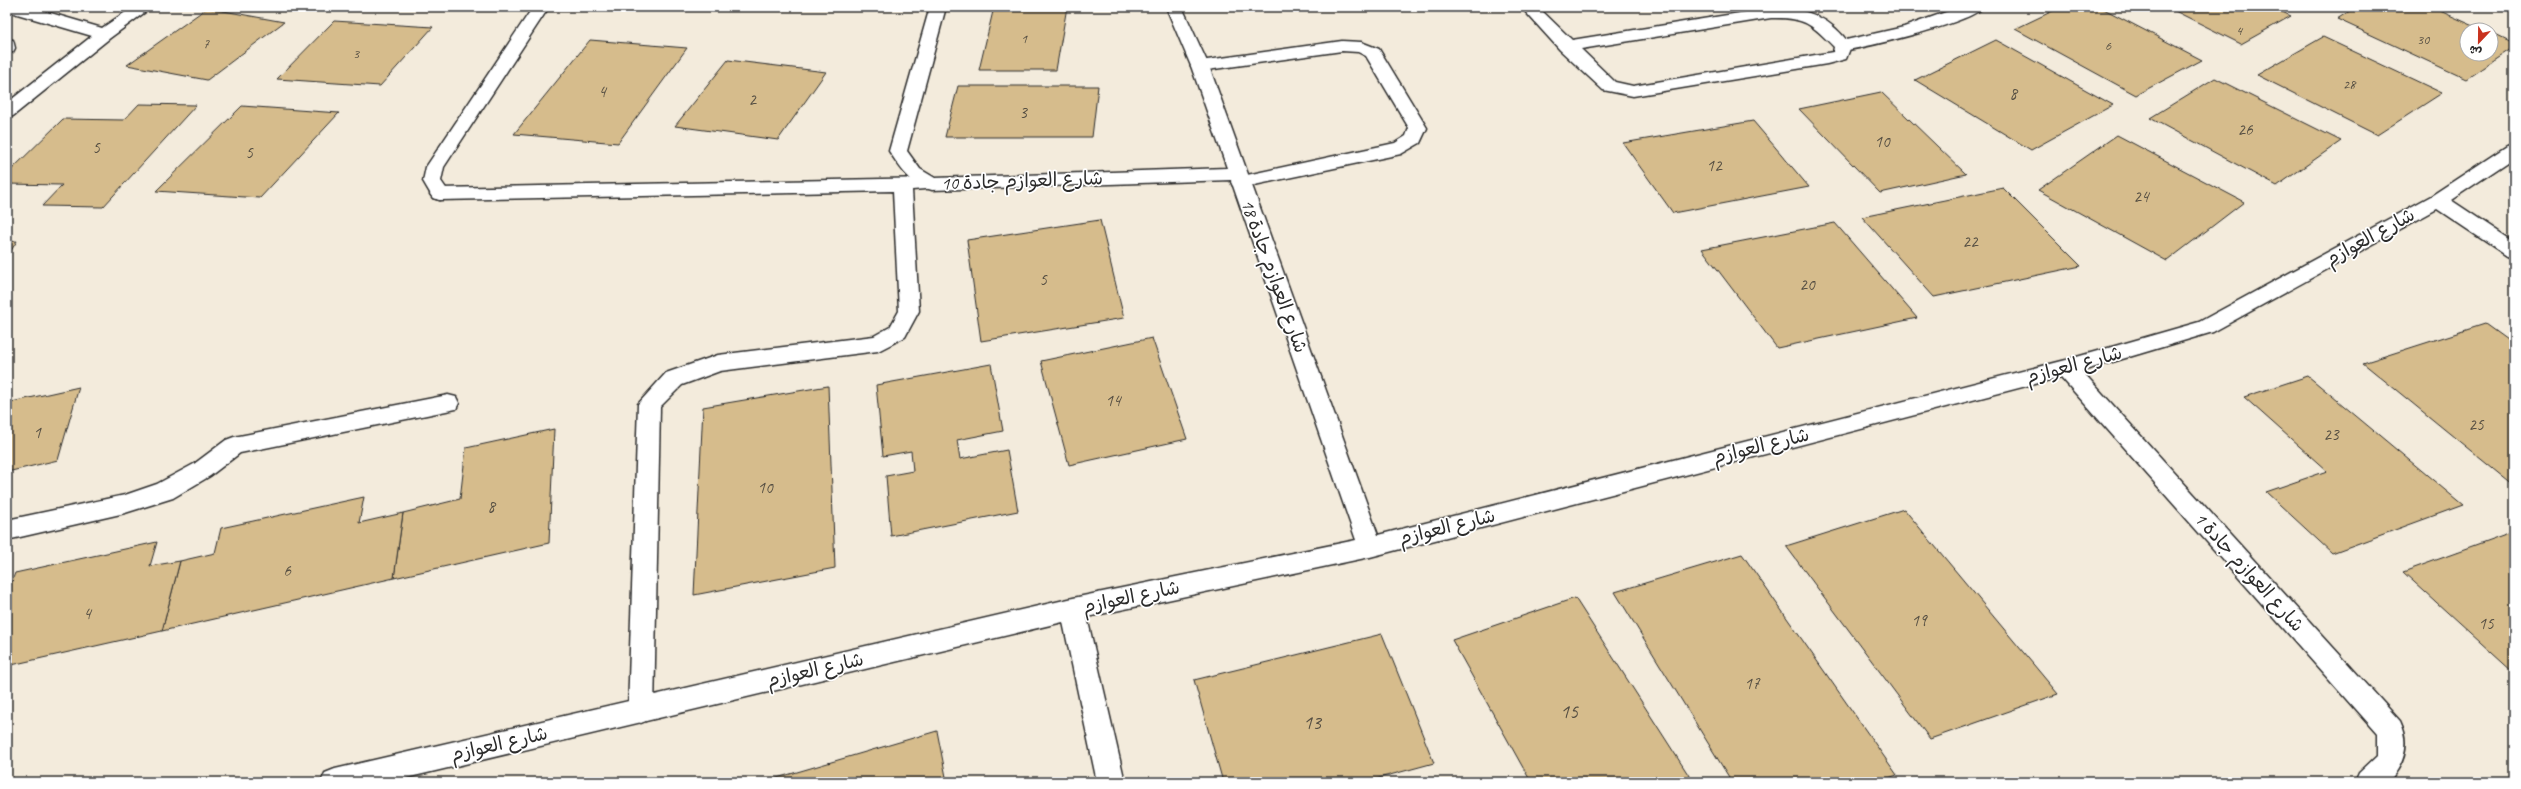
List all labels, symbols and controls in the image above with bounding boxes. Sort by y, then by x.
house number: 4 [2236,22,2244,39]
north arrow [2459,22,2499,62]
house number: 1 [1021,30,1028,47]
house number: 30 [2417,31,2431,48]
house number: 7 [203,35,210,52]
house number: 6 [2105,37,2112,54]
text: ش [2467,43,2483,60]
house number: 3 [353,45,361,62]
house number: 28 [2343,76,2357,93]
house number: 4 [598,81,608,102]
house number: 8 [2009,83,2019,104]
house number: 2 [748,89,757,110]
house number: 3 [1019,102,1028,123]
house number: 26 [2237,119,2254,140]
house number: 10 [1874,131,1891,152]
house number: 5 [92,137,101,158]
house number: 5 [245,142,254,163]
house number: 12 [1706,155,1723,176]
street label: شارع العوازم جادة 10 [941,166,1103,198]
house number: 24 [2133,186,2151,207]
street label: شارع العوازم جادة 18 [1233,196,1313,357]
street label: شارع العوازم [2321,203,2420,273]
house number: 22 [1962,231,1979,252]
house number: 5 [1039,269,1048,290]
house number: 20 [1799,274,1816,295]
street label: شارع العوازم [2023,341,2125,391]
house number: 14 [1105,390,1123,411]
house number: 25 [2468,414,2485,435]
house number: 1 [33,422,42,443]
street label: شارع العوازم [1710,422,1812,472]
house number: 23 [2323,424,2340,445]
house number: 10 [757,477,774,498]
house number: 8 [487,496,497,517]
street label: شارع العوازم [1396,503,1498,553]
street label: شارع العوازم جادة 1 [2187,507,2309,638]
house number: 6 [283,560,292,581]
street label: شارع العوازم [1080,575,1182,621]
house number: 4 [83,603,93,624]
house number: 19 [1911,610,1928,631]
house number: 15 [2478,613,2495,634]
street label: شارع العوازم [764,647,866,695]
house number: 17 [1744,673,1761,694]
house number: 15 [1560,699,1579,724]
house number: 13 [1303,710,1323,735]
street label: شارع العوازم [448,721,550,769]

